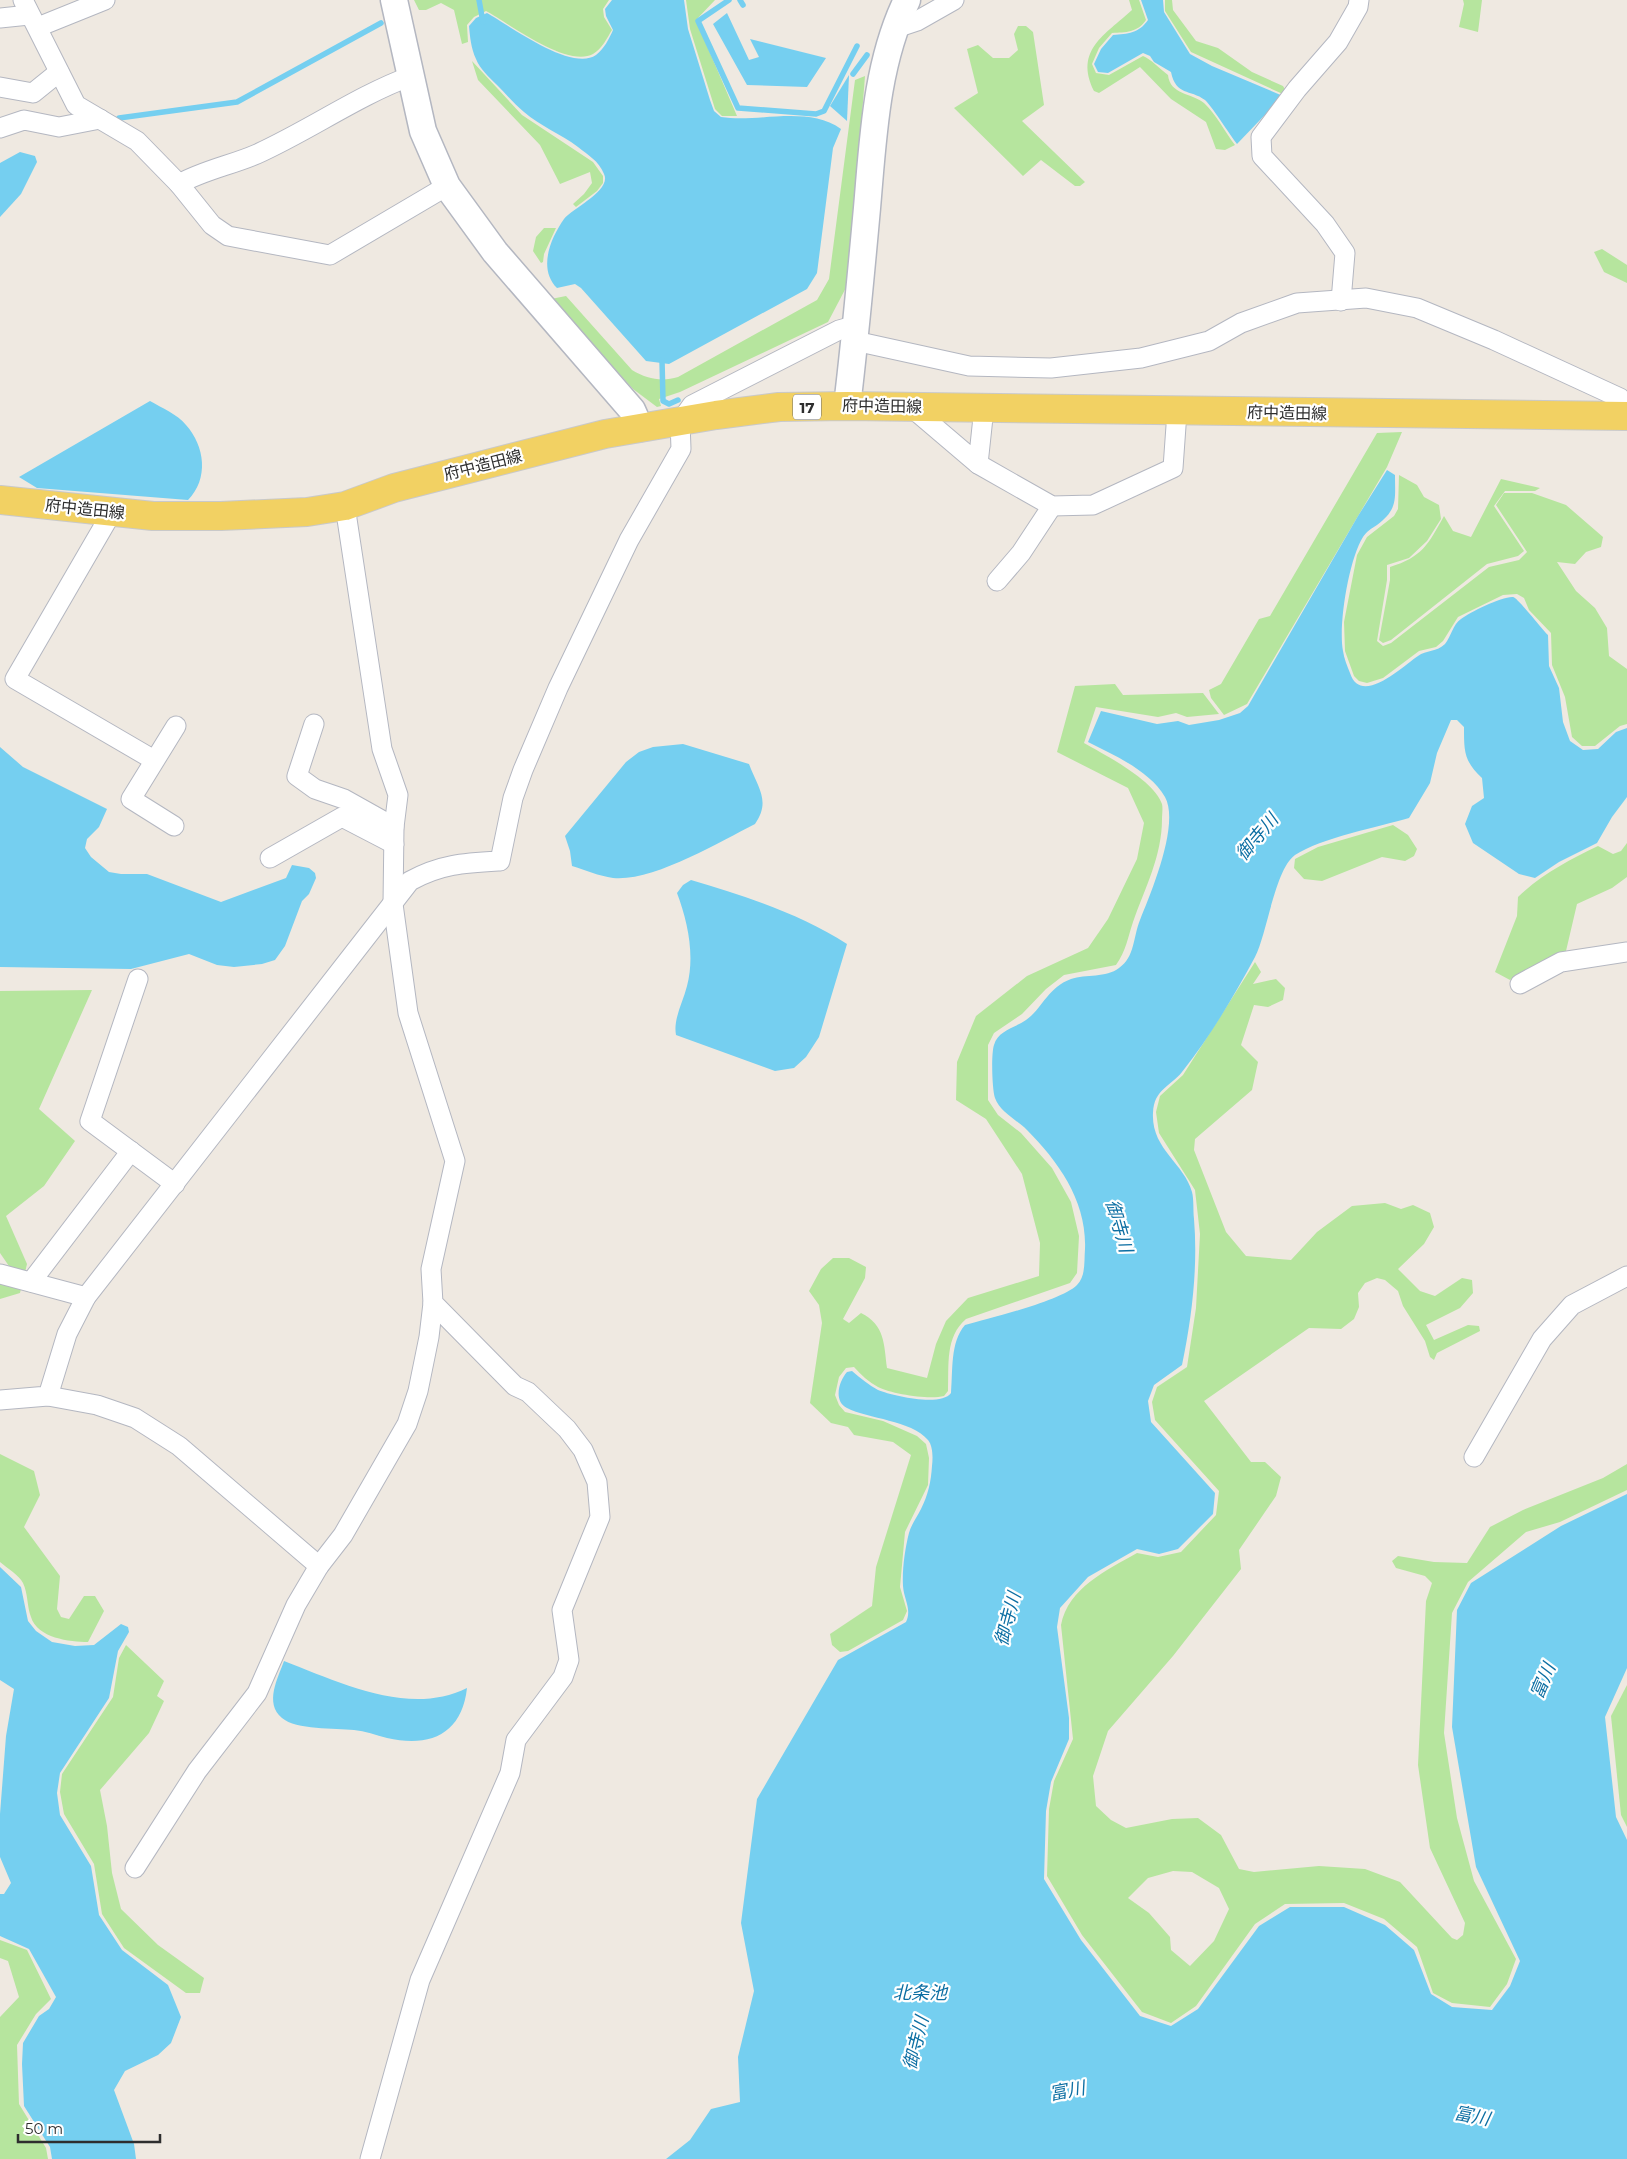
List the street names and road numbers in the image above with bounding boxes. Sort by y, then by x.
road number: 17 [793,394,821,420]
street label: 府中造田線 [842,396,922,416]
street label: 府中造田線 [1247,403,1327,423]
street label: 府中造田線 [442,446,524,484]
street label: 府中造田線 [44,495,126,523]

